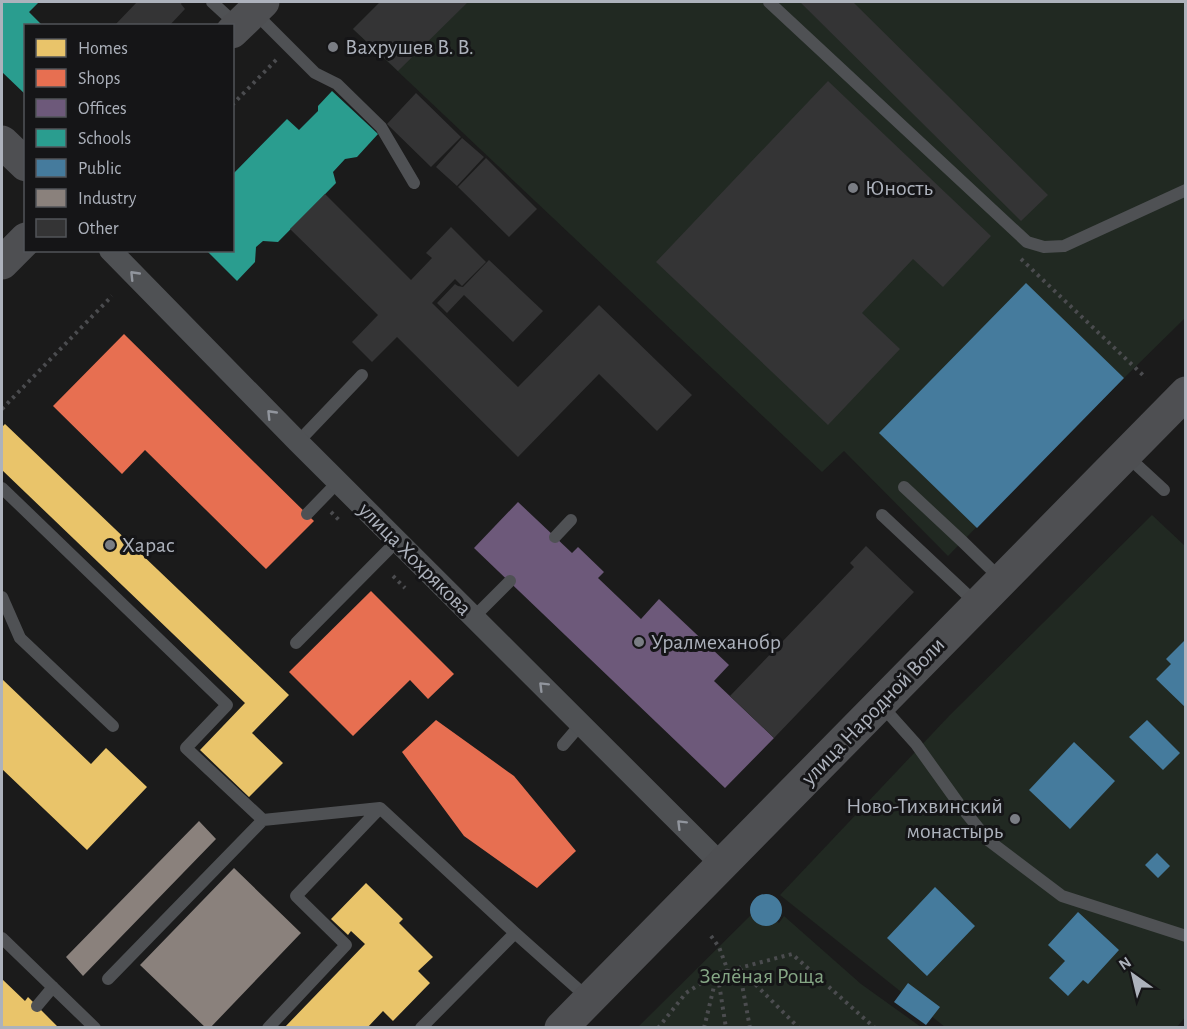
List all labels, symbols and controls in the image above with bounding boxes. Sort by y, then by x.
legend [24,24,234,252]
place label: Вахрушев В. В. [345,36,474,58]
text: Homes [78,40,128,58]
marker: Вахрушев В. В. [326,40,340,54]
text: Shops [78,70,120,88]
text: Offices [78,100,127,118]
text: Schools [78,130,131,148]
text: Public [78,160,121,178]
place label: Юность [865,177,934,199]
marker: Юность [846,181,860,195]
text: Industry [78,190,137,208]
text: Other [78,220,119,238]
one-way arrow [131,272,142,283]
one-way arrow [267,411,278,421]
street label: улица Хохрякова [354,498,476,620]
place label: Харас [122,534,175,556]
marker: Харас [103,538,117,552]
place label: Уралмеханобр [651,631,781,653]
street label: улица Народной Воли [796,633,949,790]
marker: Уралмеханобр [632,635,646,649]
one-way arrow [539,682,550,693]
place label: Ново-Тихвинский монастырь [846,795,1004,842]
marker: Ново-Тихвинский монастырь [1008,812,1022,826]
one-way arrow [677,820,688,831]
north arrow [1103,945,1163,1005]
text: N [1116,954,1134,973]
park label: Зелёная Роща [700,965,824,987]

